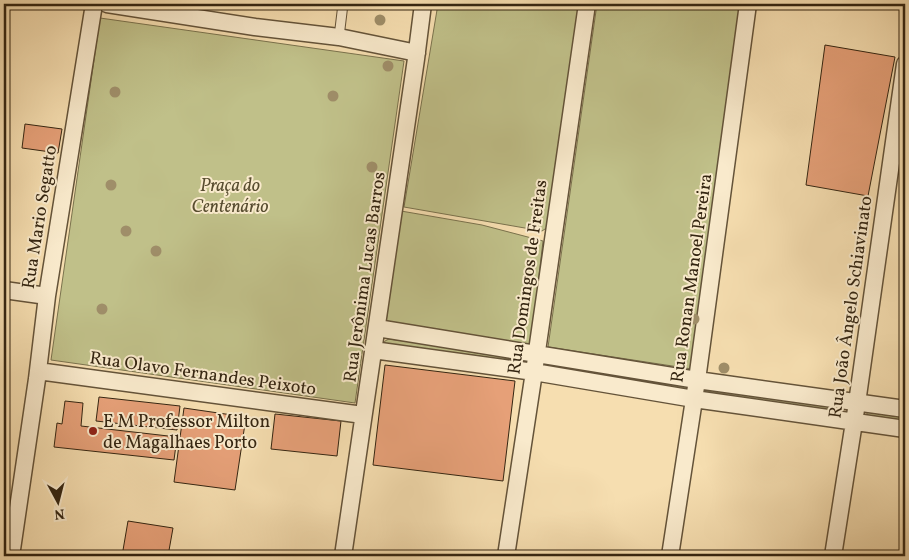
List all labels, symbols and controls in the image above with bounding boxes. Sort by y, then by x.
street label: Rua Mario Segatto [17,144,64,291]
street label: Rua Jerônima Lucas Barros [338,170,393,384]
street label: Rua Ronan Manoel Pereira [665,172,720,384]
park label: Praça do Centenário [192,174,268,220]
street label: Rua Domingos de Freitas [502,178,555,376]
street label: Rua João Ângelo Schiavinato [823,194,879,420]
street label: Rua Olavo Fernandes Peixoto [88,346,318,403]
place label: E M Professor Milton de Magalhaes Porto [103,410,270,456]
marker: E M Professor Milton de Magalhaes Porto [87,425,99,437]
north arrow [32,478,82,528]
text: N [53,503,66,523]

